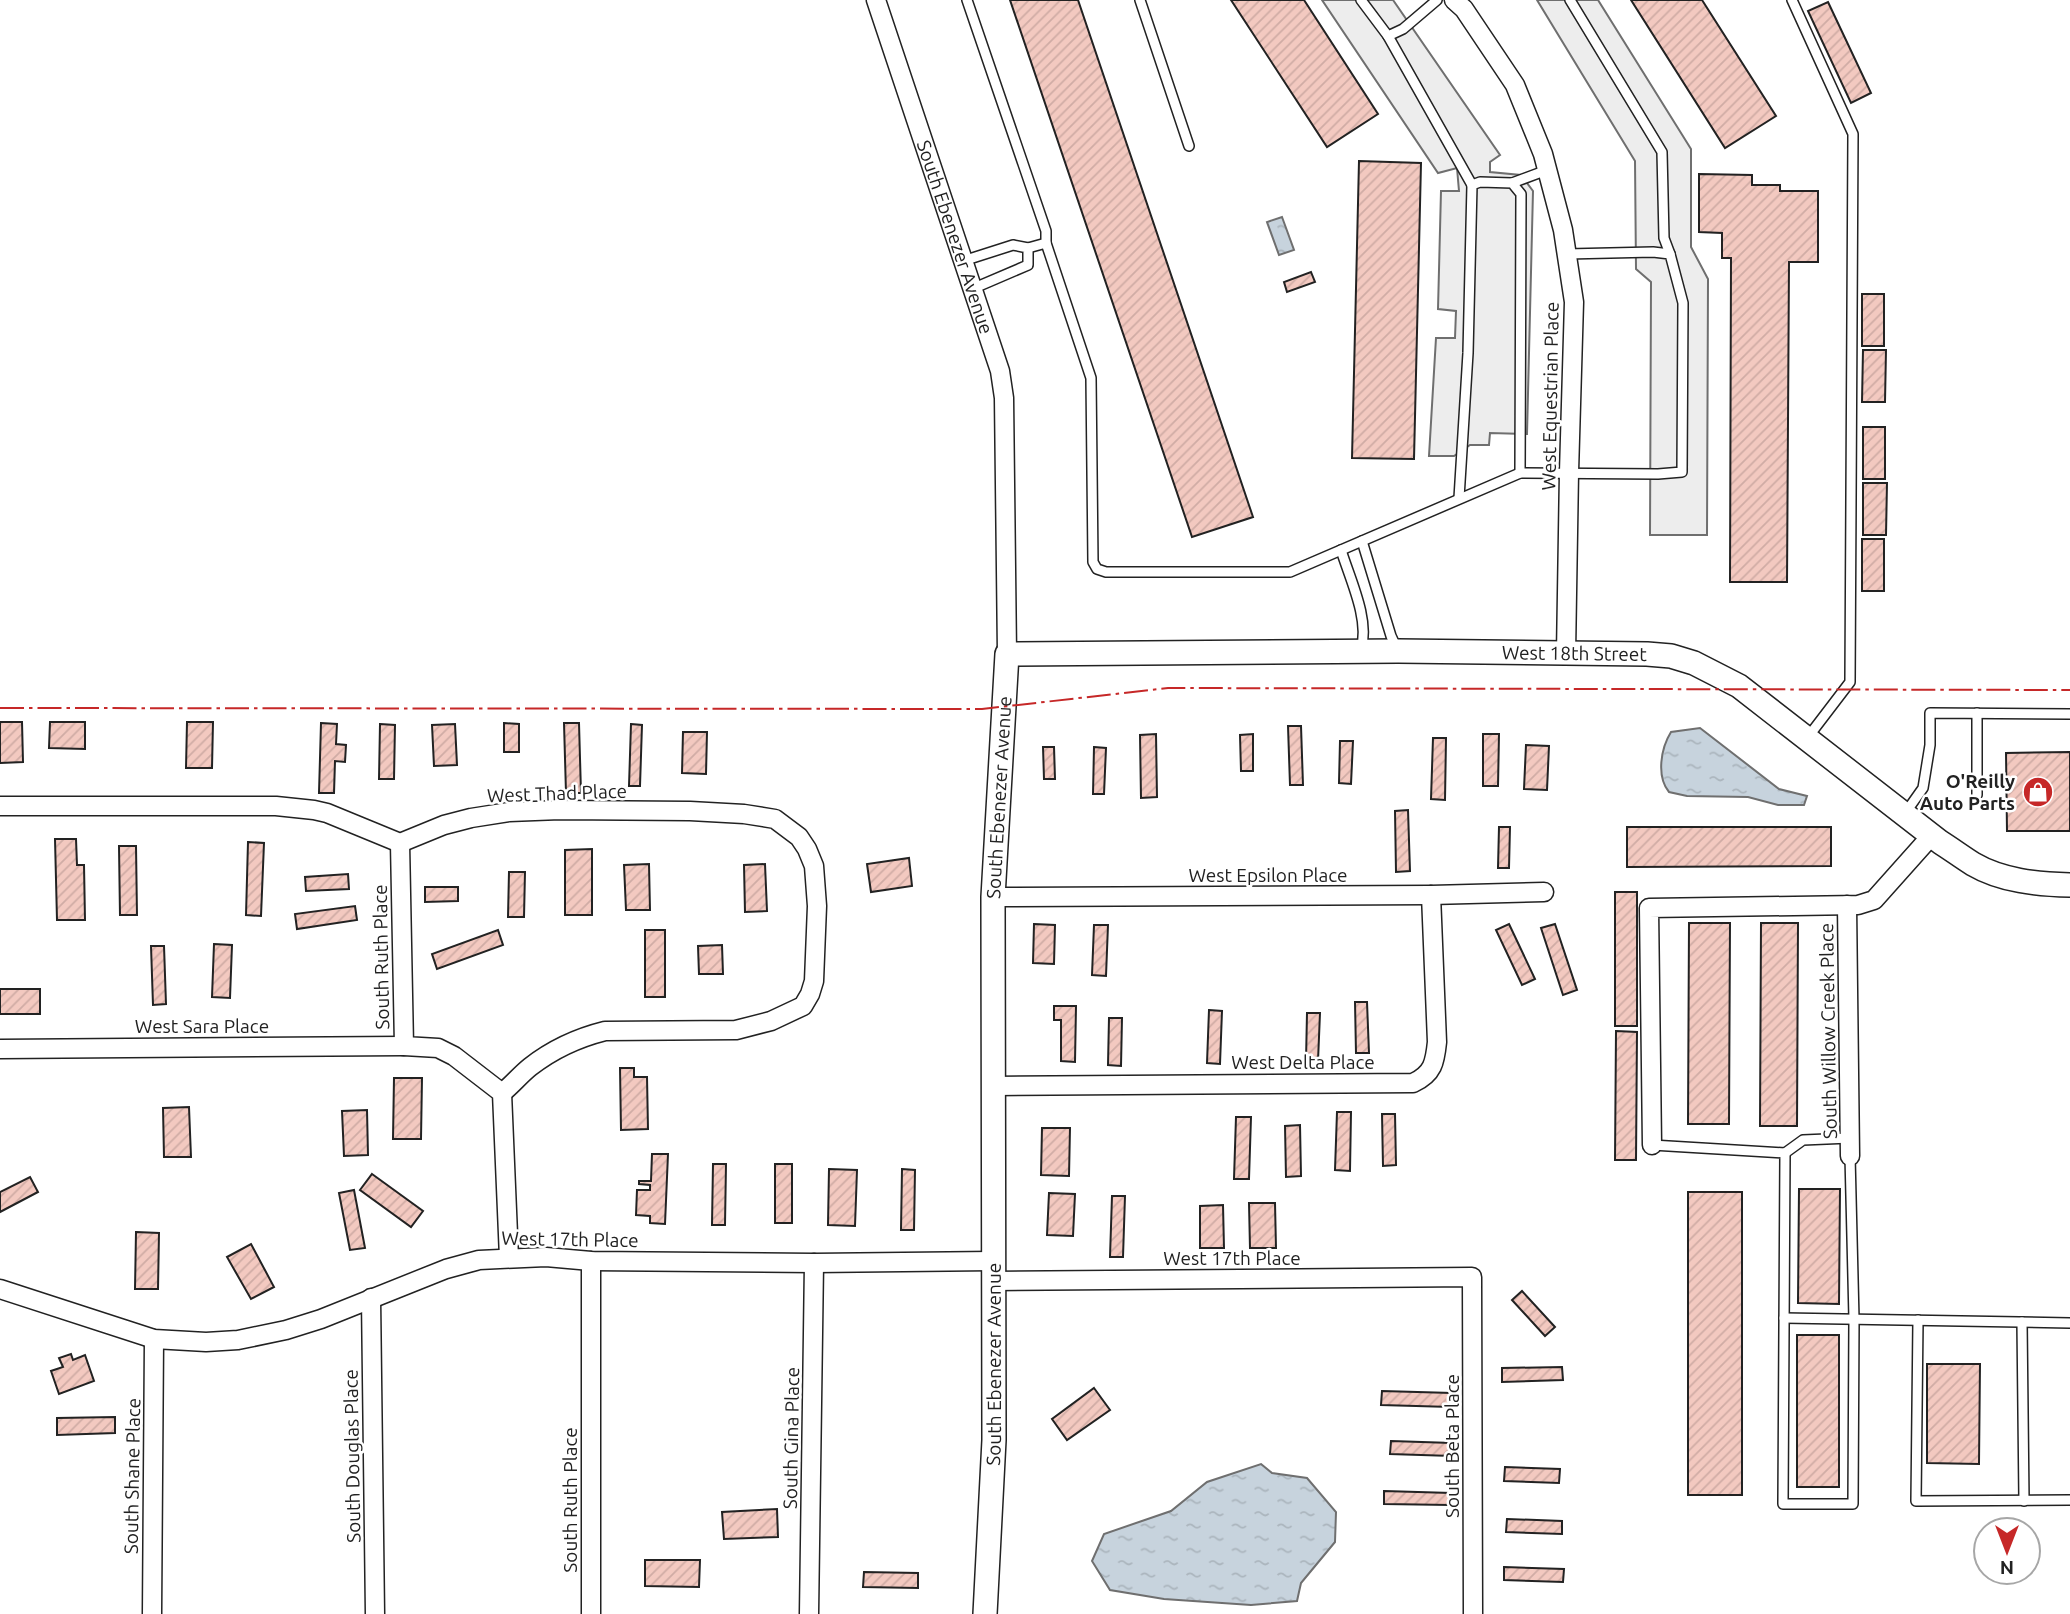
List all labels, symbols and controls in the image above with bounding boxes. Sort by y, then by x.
street label: South Ebenezer Avenue [913,137,998,337]
street label: West Equestrian Place [1537,301,1563,491]
street label: West 18th Street [1502,641,1648,665]
street label: South Ebenezer Avenue [982,695,1016,899]
place label: O'Reilly Auto Parts [1920,770,2015,814]
shop icon: O'Reilly Auto Parts [2021,775,2055,809]
street label: West Thad Place [487,780,627,806]
street label: West Epsilon Place [1188,864,1348,886]
street label: South Ruth Place [369,884,393,1030]
street label: South Willow Creek Place [1815,923,1841,1139]
street label: West Sara Place [135,1015,269,1037]
street label: West Delta Place [1231,1051,1375,1073]
street label: West 17th Place [501,1227,639,1251]
street label: West 17th Place [1163,1247,1301,1269]
street label: South Ebenezer Avenue [982,1263,1005,1466]
street label: South Gina Place [779,1367,803,1509]
street label: South Douglas Place [339,1369,365,1543]
street label: South Beta Place [1441,1374,1463,1518]
street label: South Shane Place [120,1398,144,1554]
street label: South Ruth Place [559,1427,581,1573]
north arrow [1972,1516,2042,1586]
text: N [2000,1557,2014,1579]

